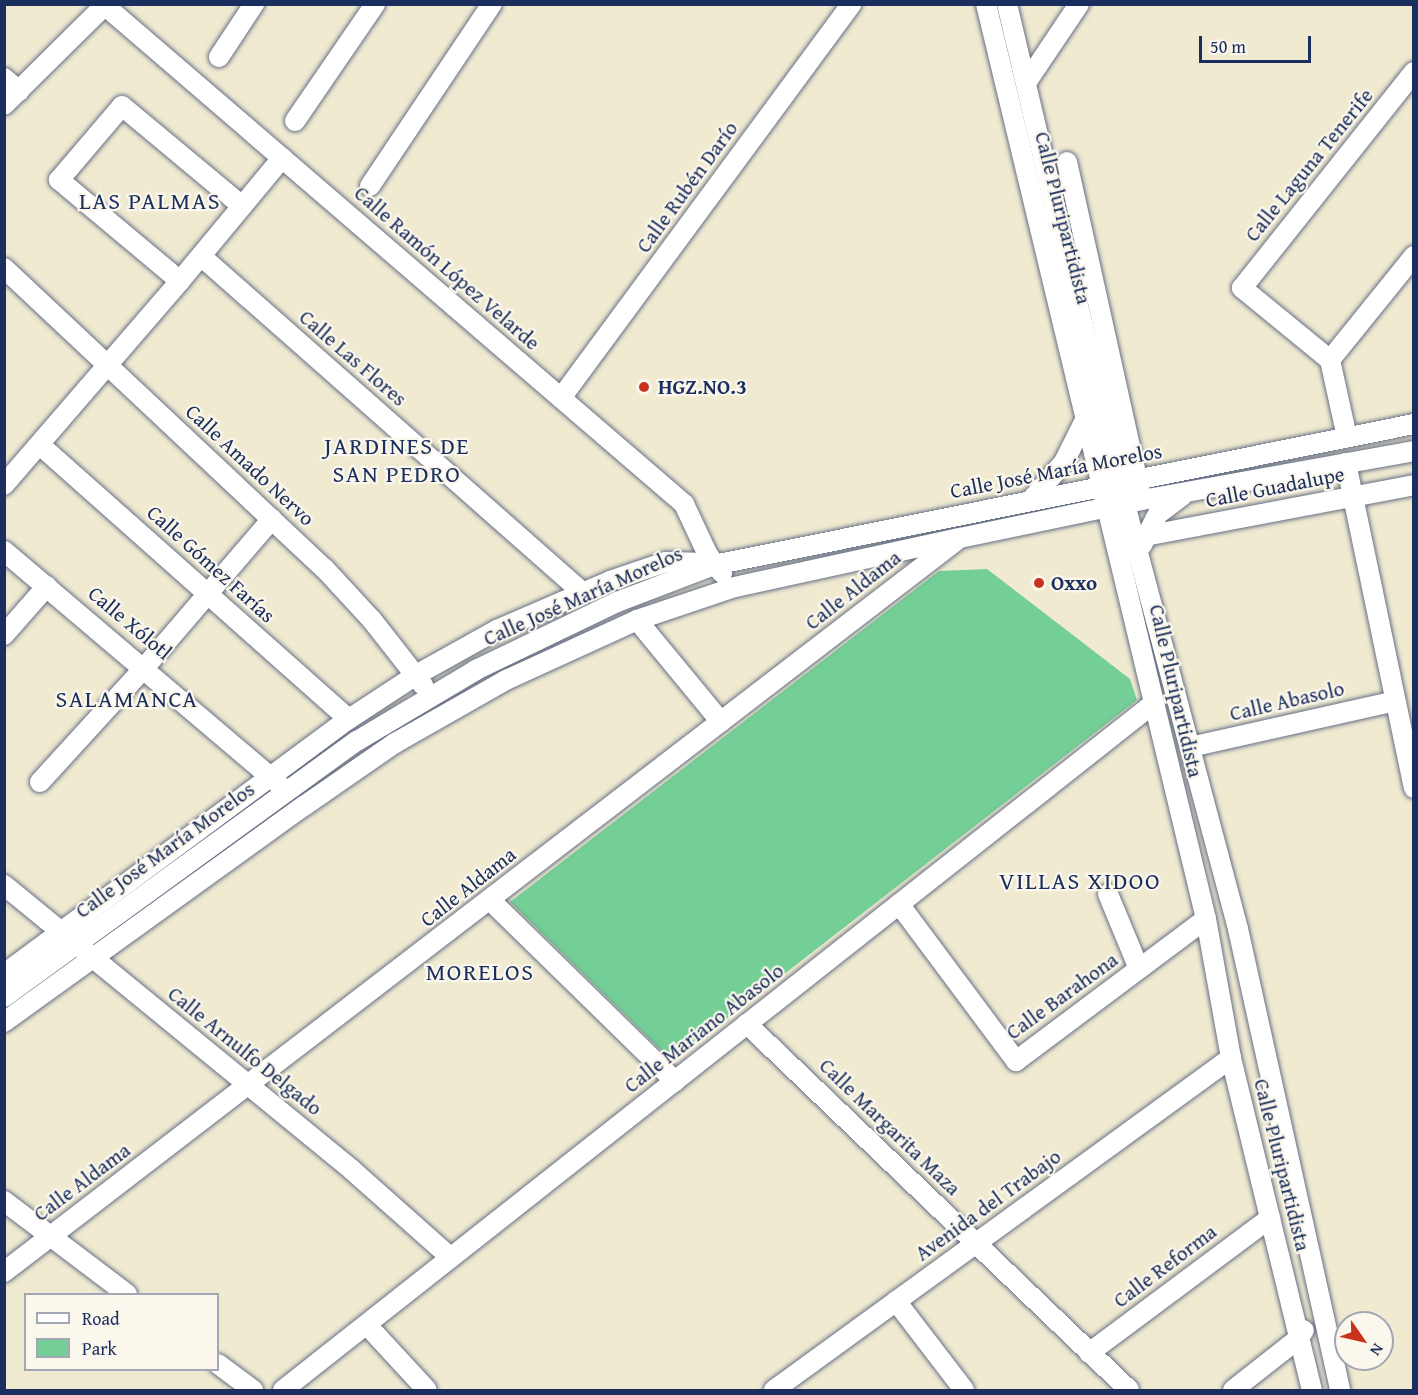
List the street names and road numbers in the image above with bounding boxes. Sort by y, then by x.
street label: Calle Laguna Tenerife [1240,83,1378,247]
street label: Calle Rubén Darío [631,116,743,258]
street label: Calle Pluripartidista [1029,129,1097,307]
street label: Calle Ramón López Velarde [349,181,545,355]
street label: Calle Las Flores [294,304,412,412]
street label: Calle Amado Nervo [180,399,320,531]
street label: Calle José María Morelos [948,438,1164,504]
street label: Calle Guadalupe [1203,461,1347,513]
street label: Calle Gómez Farías [142,500,280,628]
street label: Calle José María Morelos [480,541,686,651]
street label: Calle Aldama [800,545,906,635]
street label: Calle Xólotl [83,581,177,665]
street label: Calle Pluripartidista [1144,602,1208,780]
street label: Calle Abasolo [1227,676,1347,726]
street label: Calle José María Morelos [71,777,259,923]
street label: Calle Aldama [415,842,521,932]
street label: Calle Barahona [1001,947,1123,1045]
street label: Calle Mariano Abasolo [619,958,789,1098]
street label: Calle Arnulfo Delgado [163,981,327,1121]
street label: Calle Margarita Maza [814,1053,966,1201]
street label: Calle Pluripartidista [1248,1076,1316,1254]
street label: Calle Aldama [29,1137,135,1227]
street label: Avenida del Trabajo [910,1144,1066,1266]
street label: Calle Reforma [1108,1219,1222,1313]

